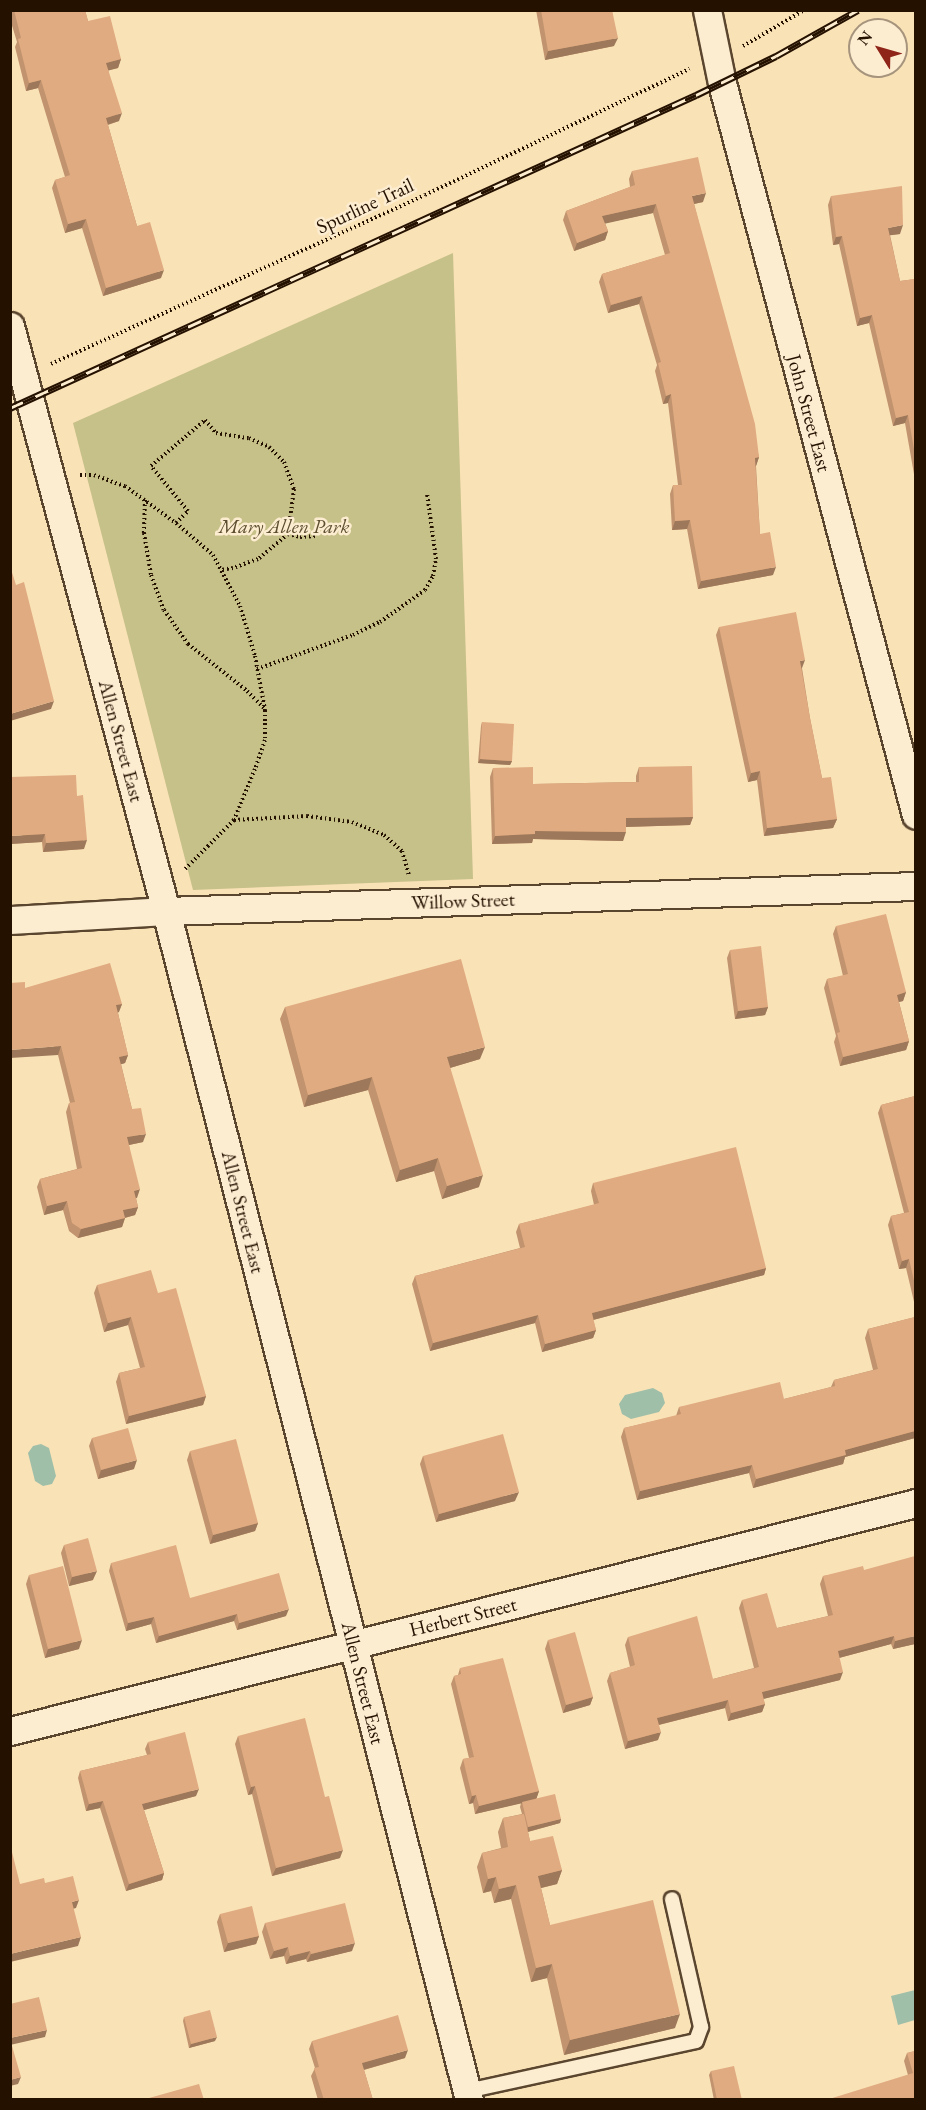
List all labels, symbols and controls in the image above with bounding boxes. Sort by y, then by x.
north arrow [848,18,908,78]
text: N [853,27,877,50]
street label: Spurline Trail [312,173,418,239]
street label: John Street East [782,352,836,474]
park label: Mary Allen Park [218,514,350,538]
street label: Allen Street East [93,677,149,805]
street label: Willow Street [411,887,515,915]
street label: Allen Street East [216,1148,270,1276]
street label: Herbert Street [407,1592,519,1642]
street label: Allen Street East [336,1619,390,1747]

